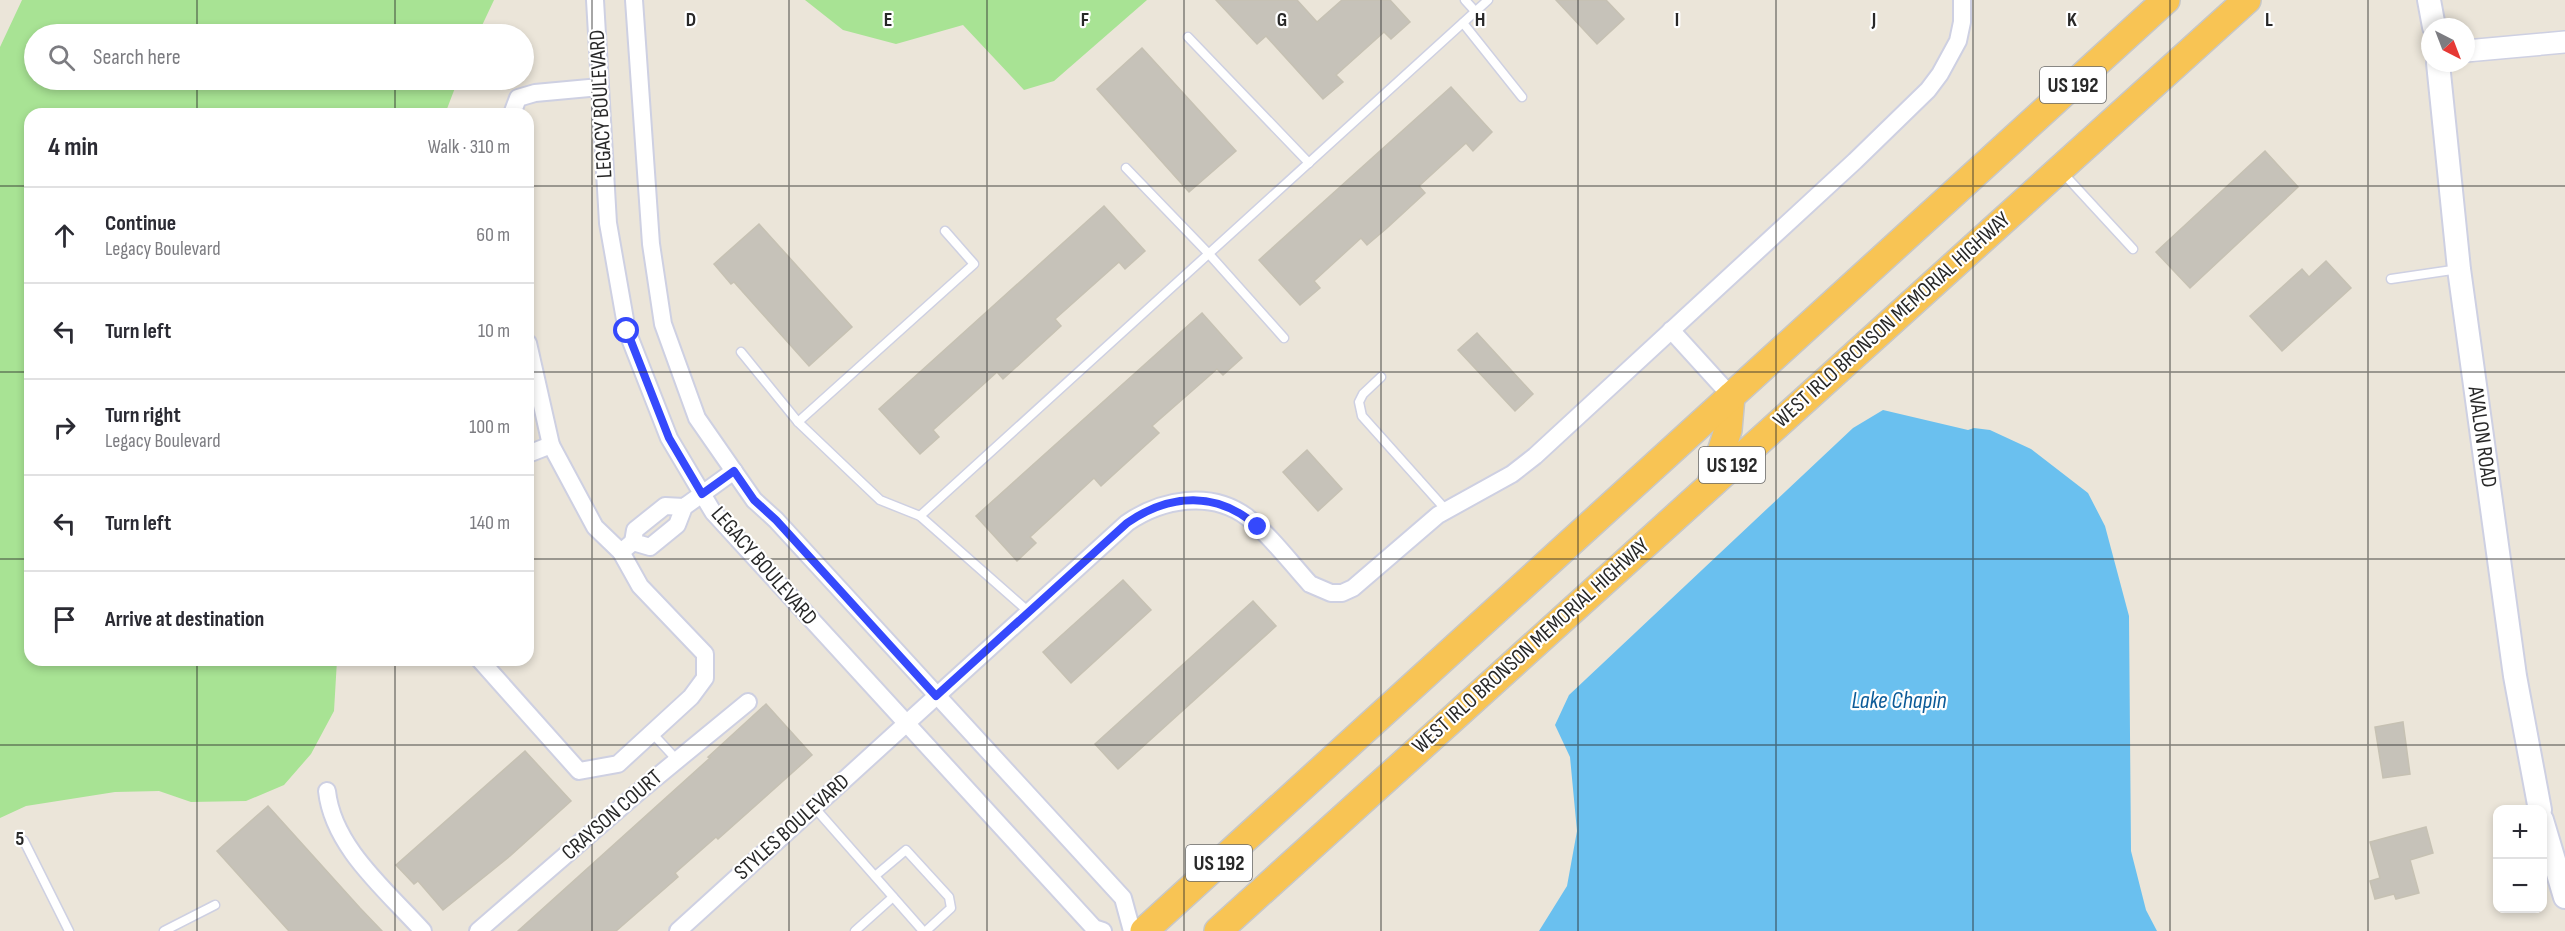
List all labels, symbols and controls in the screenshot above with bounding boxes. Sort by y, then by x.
text: D [686,8,696,32]
text: E [884,8,892,32]
text: F [1081,8,1089,32]
text: G [1277,8,1287,32]
text: H [1475,8,1485,32]
text: I [1675,8,1679,32]
text: J [1871,8,1876,32]
text: K [2067,8,2077,32]
text: L [2265,8,2273,32]
north arrow [2421,18,2475,72]
search box [24,24,534,90]
street label: LEGACY BOULEVARD [584,29,618,179]
icon: search [45,41,78,74]
text: Search here [93,44,180,71]
road number: US 192 [2040,67,2106,103]
text: 4 min [48,132,98,163]
text: Walk · 310 m [428,135,510,159]
street label: WEST IRLO BRONSON MEMORIAL HIGHWAY [1768,206,2016,434]
text: Continue [105,210,176,237]
icon: ahead [48,219,81,252]
text: 60 m [476,223,510,247]
text: Legacy Boulevard [105,237,221,261]
icon: left [48,315,81,348]
route start [613,317,639,343]
text: Turn left [105,318,171,345]
text: 10 m [478,319,510,343]
street label: AVALON ROAD [2461,384,2502,489]
text: Turn right [105,402,181,429]
icon: right [48,411,81,444]
text: 100 m [469,415,510,439]
text: Legacy Boulevard [105,429,221,453]
road number: US 192 [1699,447,1765,483]
street label: LEGACY BOULEVARD [705,501,823,631]
icon: left [48,507,81,540]
text: Turn left [105,510,171,537]
text: 140 m [470,511,510,535]
route end [1244,513,1270,539]
street label: WEST IRLO BRONSON MEMORIAL HIGHWAY [1407,532,1655,760]
icon: arrive [48,603,81,636]
text: Arrive at destination [105,606,264,633]
water label: Lake Chapin [1851,686,1947,715]
street label: CRAYSON COURT [556,764,668,866]
street label: STYLES BOULEVARD [729,768,855,886]
map controls [2493,805,2547,913]
button: + [2493,805,2547,859]
text: 5 [16,827,25,851]
road number: US 192 [1186,845,1252,881]
button: − [2493,859,2547,913]

